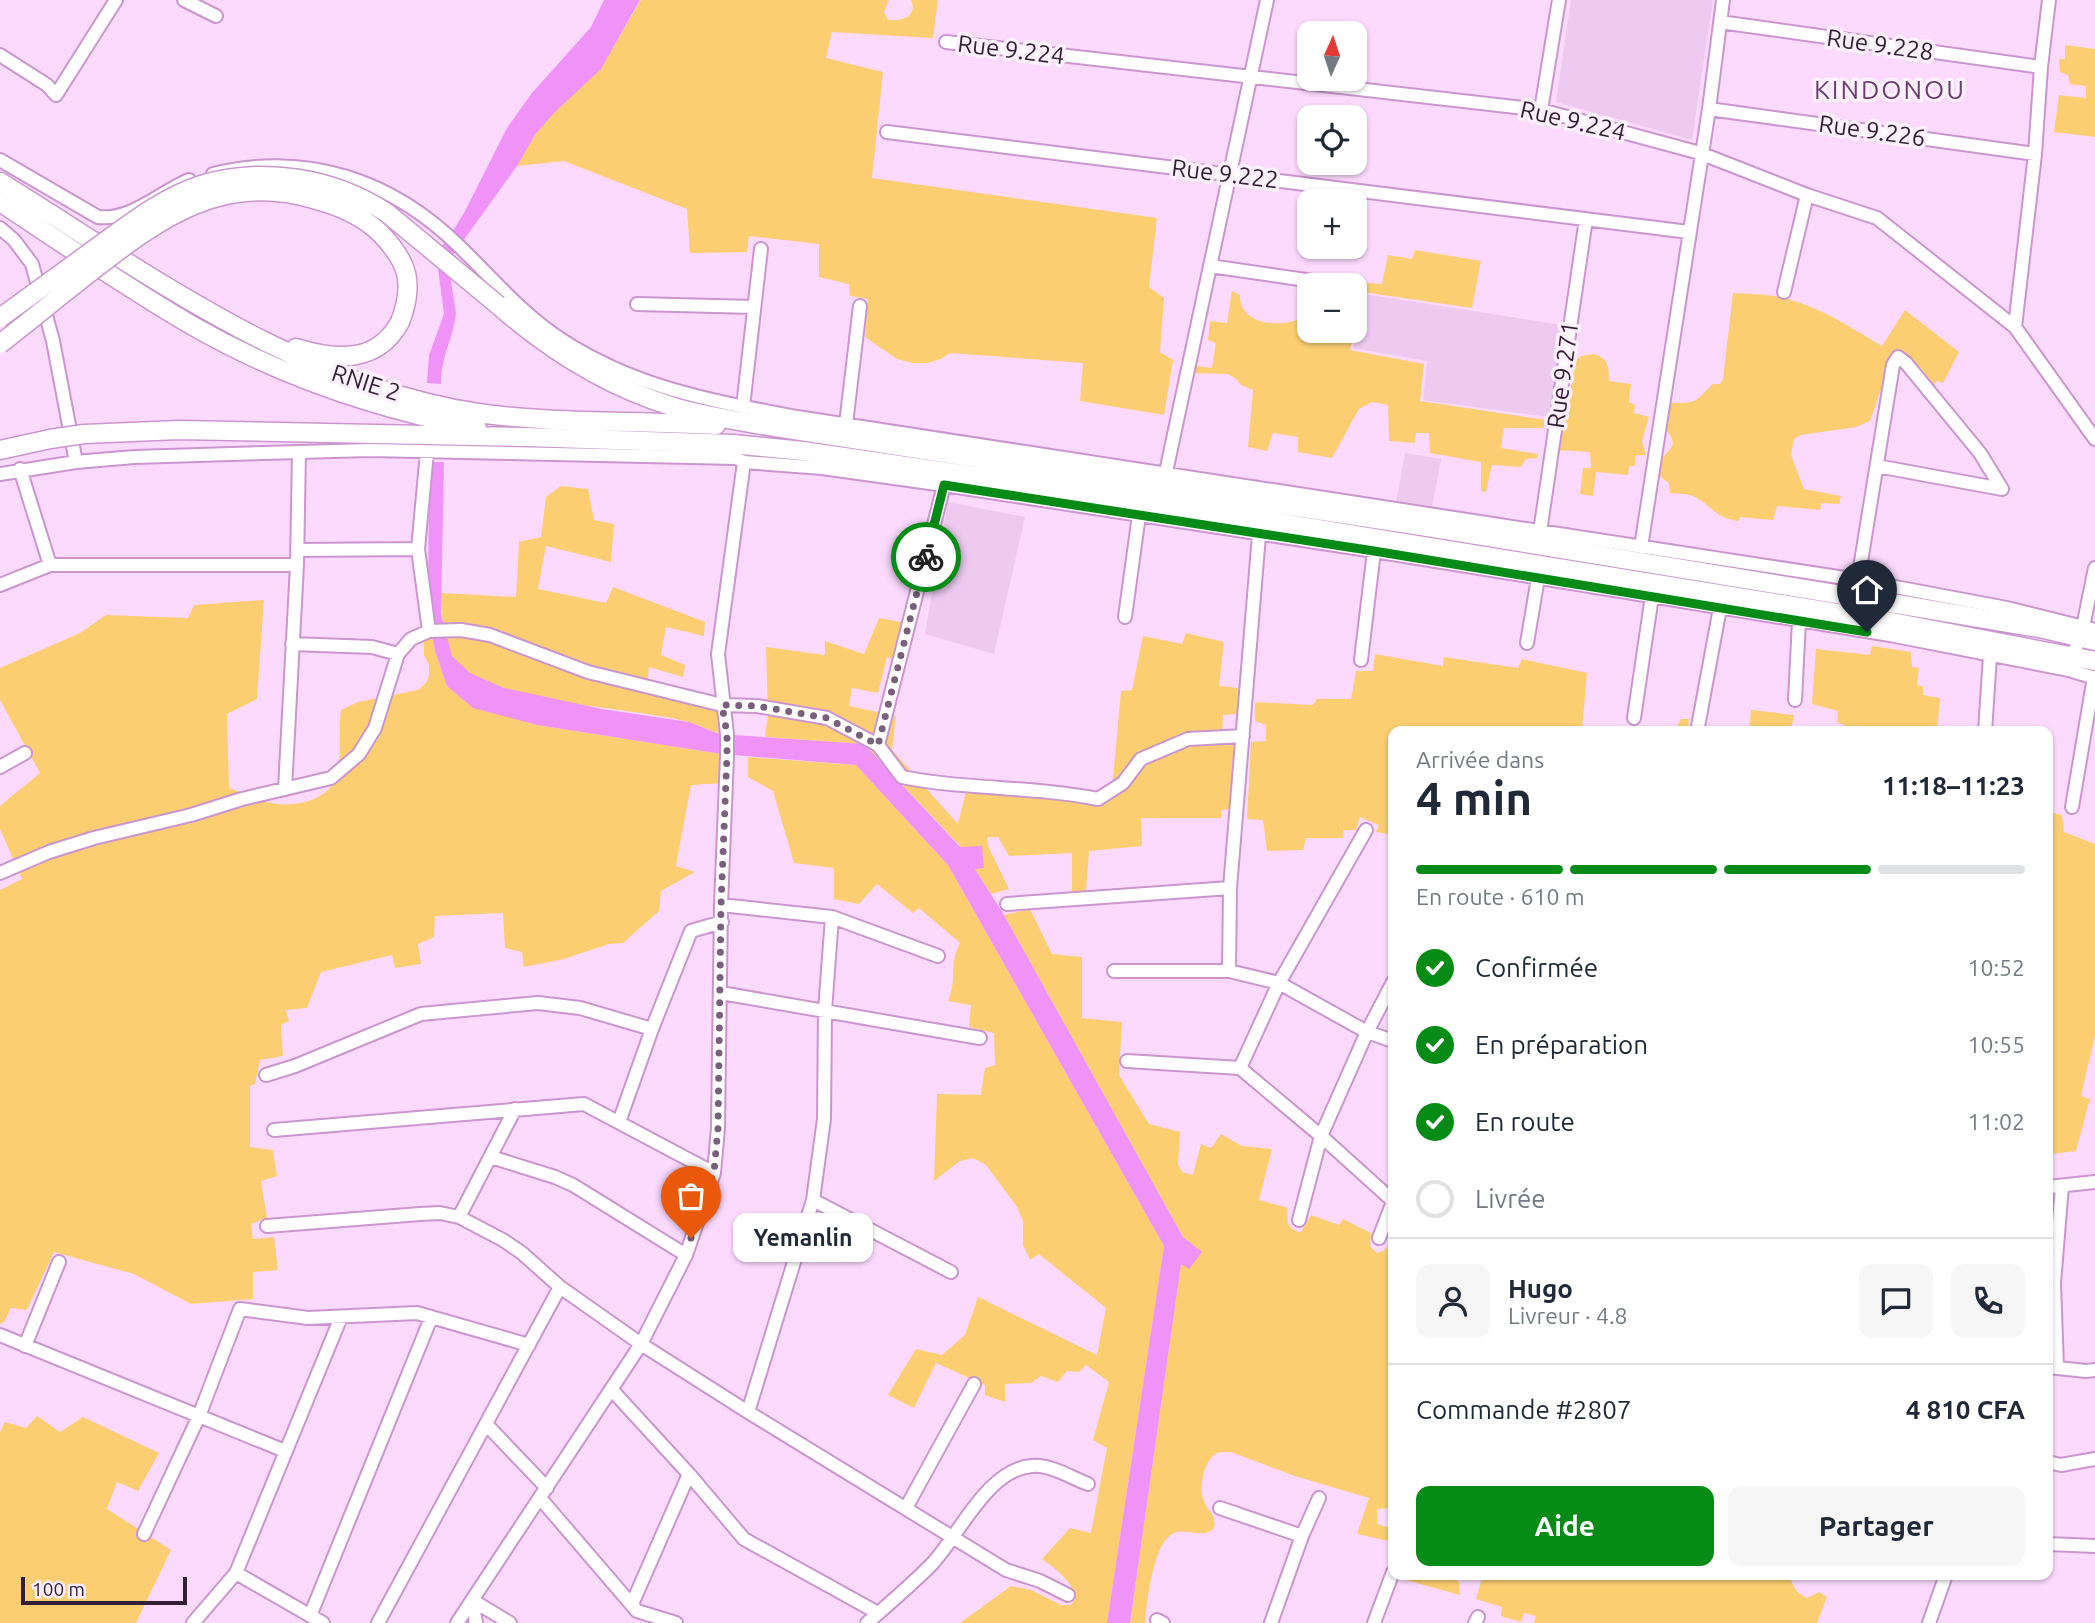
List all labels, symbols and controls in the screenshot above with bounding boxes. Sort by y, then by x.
north arrow [1297,21,1367,91]
map controls [1297,21,1367,343]
street label: Rue 9.228 [1825,24,1935,65]
street label: Rue 9.224 [956,30,1066,69]
district label: KINDONOU [1814,75,1966,104]
street label: Rue 9.224 [1518,95,1628,146]
button: locate [1297,105,1367,175]
street label: Rue 9.226 [1817,110,1927,151]
street label: Rue 9.222 [1170,154,1280,193]
button: + [1297,189,1367,259]
button: − [1297,273,1367,343]
street label: Rue 9.271 [1542,320,1583,430]
street label: RNIE 2 [328,359,404,406]
courier [891,522,961,592]
icon: bike [907,538,945,576]
pin [1837,560,1897,632]
icon: home [1848,571,1886,609]
text: Arrivée dans [1416,747,1544,772]
text: 11:18–11:23 [1882,771,2025,800]
text: 4 min [1416,772,1532,824]
text: En route · 610 m [1416,884,1585,909]
icon: check [1416,949,1454,987]
text: Confirmée [1475,953,1598,982]
text: 10:52 [1967,955,2025,980]
icon: check [1416,1026,1454,1064]
text: En préparation [1475,1030,1648,1059]
text: 10:55 [1967,1032,2025,1057]
icon: check [1416,1103,1454,1141]
text: En route [1475,1107,1575,1136]
text: 11:02 [1967,1109,2025,1134]
pin [661,1166,721,1238]
icon: bag [672,1177,710,1215]
text: Livrée [1475,1184,1546,1213]
callout: Yemanlin [733,1214,873,1262]
text: Yemanlin [754,1225,852,1250]
button: person [1416,1264,1490,1338]
button: chat [1859,1264,1933,1338]
button: phone [1951,1264,2025,1338]
text: Hugo [1508,1274,1573,1303]
text: Livreur · 4.8 [1508,1303,1628,1328]
text: Commande #2807 [1416,1395,1632,1424]
text: 4 810 CFA [1906,1395,2025,1424]
button: Aide [1416,1486,1714,1566]
button: Partager [1728,1486,2025,1566]
scale bar [21,1574,187,1606]
text: 100 m [32,1578,85,1600]

